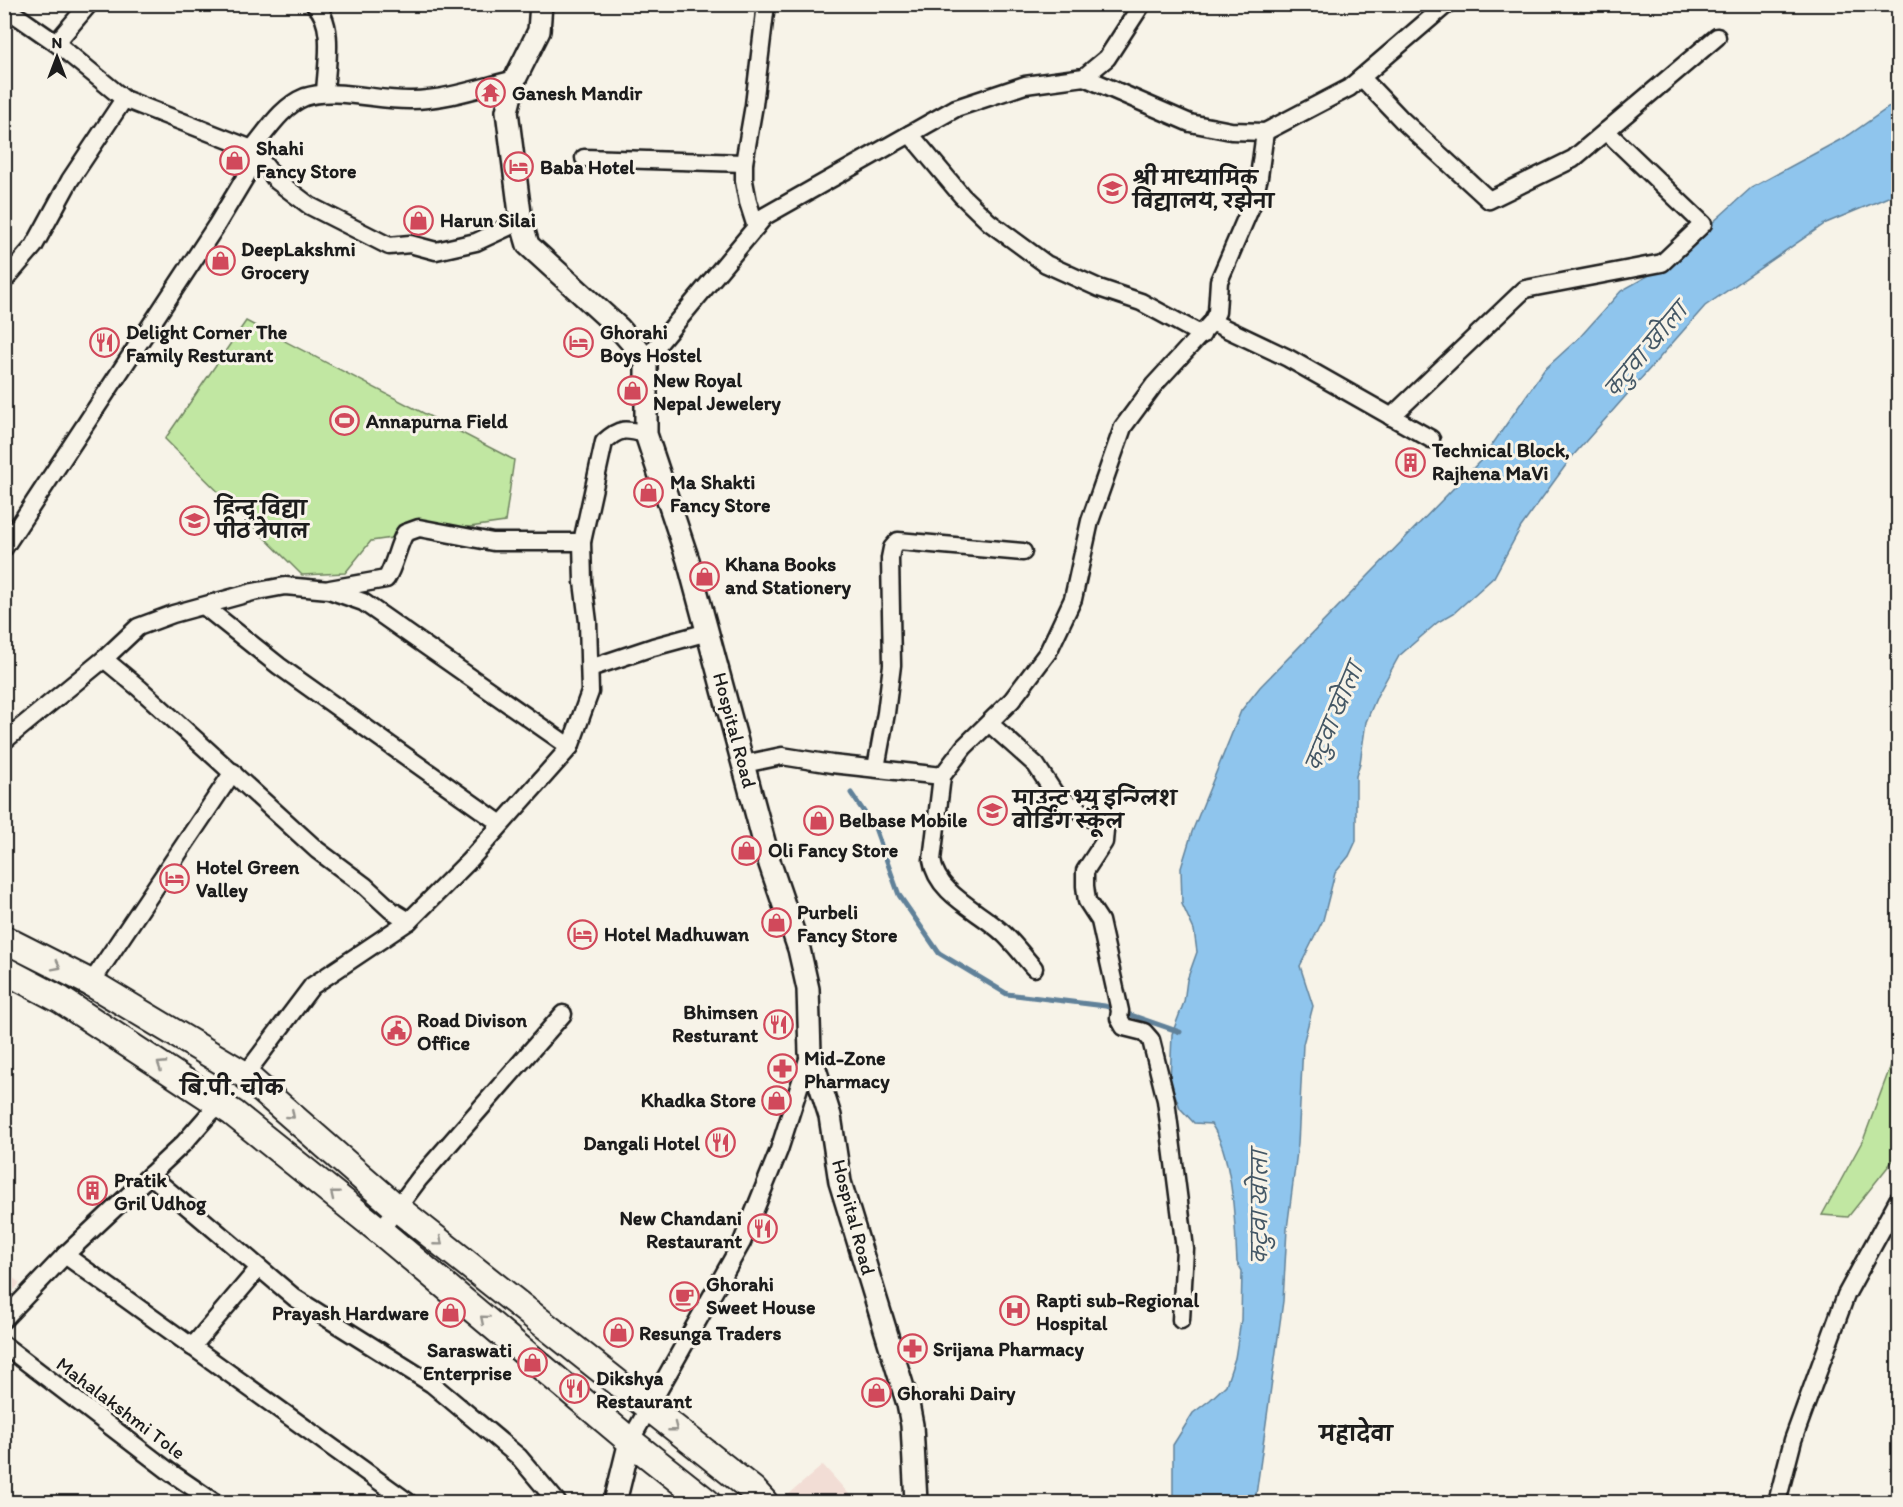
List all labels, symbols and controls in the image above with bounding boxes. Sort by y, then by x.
north arrow [27,27,87,87]
text: N [52,33,62,52]
temple icon: Ganesh Mandir [475,77,507,109]
place label: Ganesh Mandir [512,81,643,105]
place label: Shahi Fancy Store [256,136,357,184]
shop icon: Shahi Fancy Store [219,144,251,176]
hotel icon: Baba Hotel [503,151,535,183]
place label: Baba Hotel [540,155,635,179]
place label: श्री माध्यामिक विद्यालय, रझेना [1131,163,1276,213]
school or university icon: श्री माध्यामिक विद्यालय, रझेना [1096,173,1128,205]
shop icon: Harun Silai [403,204,435,236]
place label: Harun Silai [440,208,536,232]
place label: DeepLakshmi Grocery [241,237,356,285]
shop icon: DeepLakshmi Grocery [204,244,236,276]
water label: कटुवा खोला [1597,291,1699,404]
place label: Delight Corner The Family Resturant [126,320,288,368]
place label: Ghorahi Boys Hostel [600,320,702,368]
restaurant icon: Delight Corner The Family Resturant [89,327,121,359]
hotel icon: Ghorahi Boys Hostel [563,327,595,359]
place label: New Royal Nepal Jewelery [653,368,781,416]
shop icon: New Royal Nepal Jewelery [616,375,648,407]
sports icon: Annapurna Field [329,405,361,437]
place label: Annapurna Field [365,409,509,434]
place label: Technical Block, Rajhena MaVi [1431,438,1570,486]
building icon: Technical Block, Rajhena MaVi [1395,446,1427,478]
place label: Ma Shakti Fancy Store [670,470,771,518]
shop icon: Ma Shakti Fancy Store [633,477,665,509]
place label: हिन्दु विद्या पीठ नेपाल [213,493,311,543]
school or university icon: हिन्दु विद्या पीठ नेपाल [178,504,210,536]
place label: Khana Books and Stationery [725,552,851,600]
shop icon: Khana Books and Stationery [688,560,720,592]
water label: कटुवा खोला [1297,653,1374,776]
street label: Hospital Road [708,670,762,791]
place label: माउन्ट भ्यु इन्ग्लिश वोर्डिंग स्कूल [1011,783,1178,837]
school or university icon: माउन्ट भ्यु इन्ग्लिश वोर्डिंग स्कूल [976,794,1008,826]
shop icon: Belbase Mobile [802,804,834,836]
place label: Belbase Mobile [839,808,968,832]
shop icon: Oli Fancy Store [731,834,763,866]
place label: Oli Fancy Store [768,838,899,863]
place label: Hotel Green Valley [196,855,300,903]
hotel icon: Hotel Green Valley [159,862,191,894]
place label: Purbeli Fancy Store [797,900,898,948]
shop icon: Purbeli Fancy Store [760,907,792,939]
hotel icon: Hotel Madhuwan [567,918,599,950]
place label: Hotel Madhuwan [604,922,750,946]
one-way arrow [50,958,61,970]
place label: Bhimsen Resturant [672,1000,759,1047]
place label: Road Divison Office [417,1008,528,1055]
restaurant icon: Bhimsen Resturant [763,1008,795,1040]
public building icon: Road Divison Office [380,1015,412,1047]
place label: Mid-Zone Pharmacy [804,1046,890,1094]
pharmacy icon: Mid-Zone Pharmacy [767,1053,799,1085]
one-way arrow [156,1062,167,1073]
district label: बि.पी. चोक [178,1072,286,1100]
shop icon: Khadka Store [761,1084,793,1116]
place label: Khadka Store [641,1088,756,1112]
one-way arrow [284,1108,295,1119]
restaurant icon: Dangali Hotel [705,1127,737,1159]
place label: Dangali Hotel [583,1131,700,1156]
water label: कटुवा खोला [1243,1144,1276,1264]
street label: Hospital Road [827,1157,881,1278]
place label: Pratik Gril Udhog [114,1168,207,1216]
building icon: Pratik Gril Udhog [77,1175,109,1207]
one-way arrow [330,1191,341,1202]
place label: New Chandani Restaurant [619,1206,743,1253]
restaurant icon: New Chandani Restaurant [747,1213,779,1245]
one-way arrow [433,1234,444,1245]
place label: Ghorahi Sweet House [706,1272,816,1319]
cafe icon: Ghorahi Sweet House [669,1280,701,1312]
place label: Rapti sub-Regional Hospital [1036,1288,1199,1336]
hospital icon: Rapti sub-Regional Hospital [999,1295,1031,1327]
shop icon: Prayash Hardware [434,1297,466,1329]
place label: Prayash Hardware [272,1301,429,1326]
one-way arrow [480,1315,491,1326]
shop icon: Resunga Traders [602,1317,634,1349]
place label: Resunga Traders [639,1321,781,1346]
pharmacy icon: Srijana Pharmacy [896,1333,928,1365]
place label: Srijana Pharmacy [933,1337,1084,1362]
place label: Saraswati Enterprise [423,1338,512,1386]
shop icon: Saraswati Enterprise [517,1346,549,1378]
street label: Mahalakshmi Tole [52,1352,190,1464]
place label: Dikshya Restaurant [596,1366,692,1413]
restaurant icon: Dikshya Restaurant [559,1373,591,1405]
shop icon: Ghorahi Dairy [860,1377,892,1409]
place label: Ghorahi Dairy [897,1381,1016,1406]
district label: महादेवा [1318,1416,1395,1446]
one-way arrow [668,1421,679,1432]

